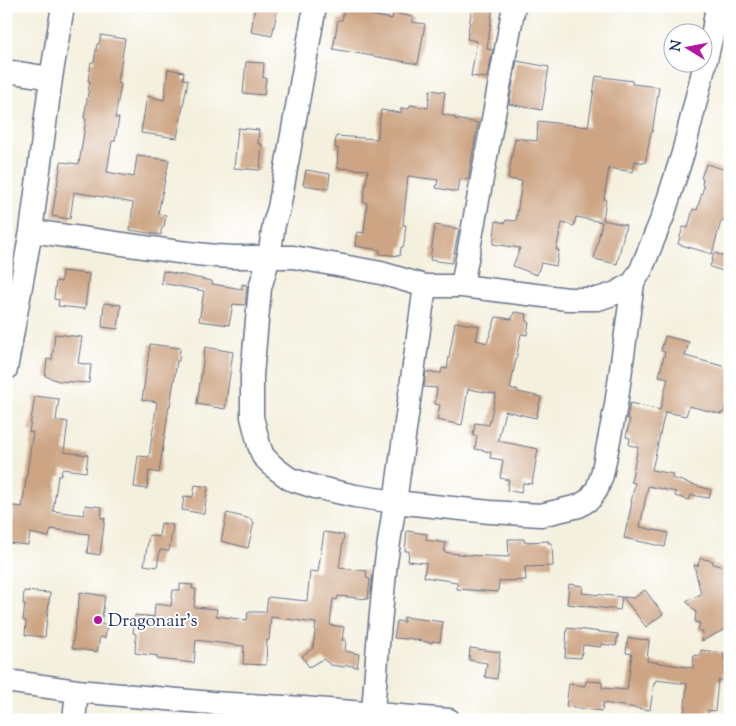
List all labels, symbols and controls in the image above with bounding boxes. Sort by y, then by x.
north arrow [664,22,714,72]
text: N [666,39,688,53]
place label: Dragonair's [108,609,198,635]
marker: Dragonair's [92,614,104,626]

